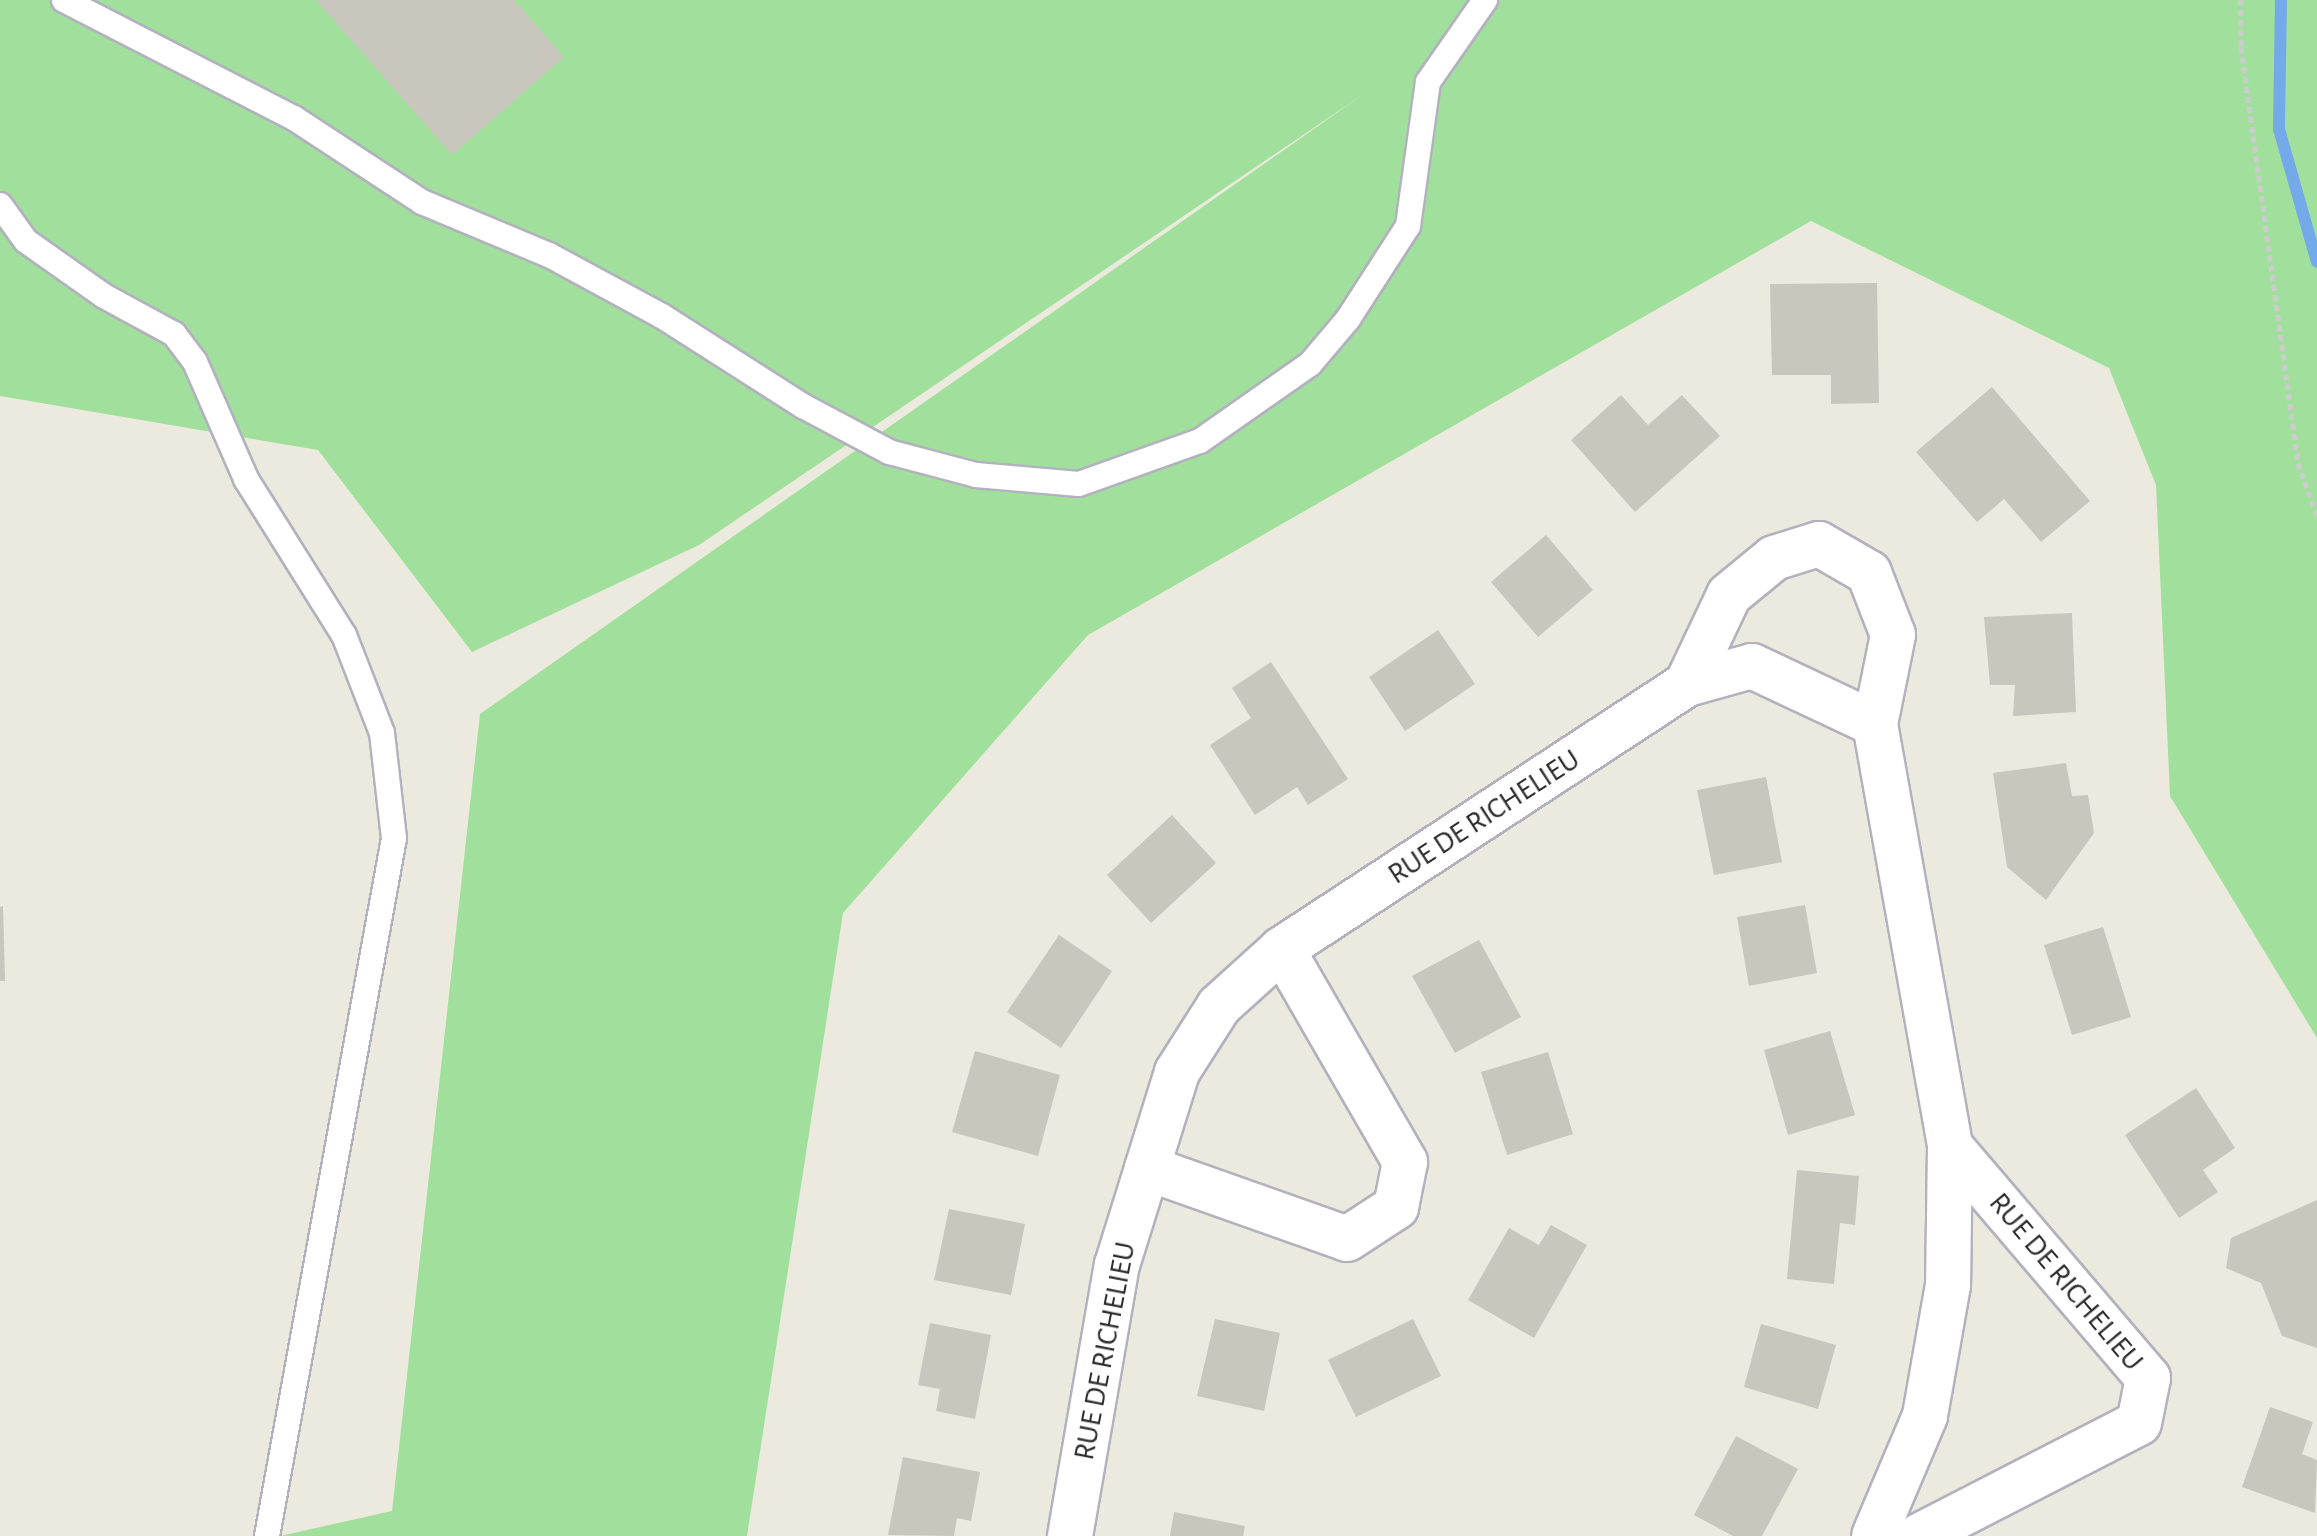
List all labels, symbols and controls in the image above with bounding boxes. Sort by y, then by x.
street label: RUE DE RICHELIEU [1381,742,1587,892]
street label: RUE DE RICHELIEU [1981,1186,2151,1378]
street label: RUE DE RICHELIEU [1066,1239,1144,1463]

